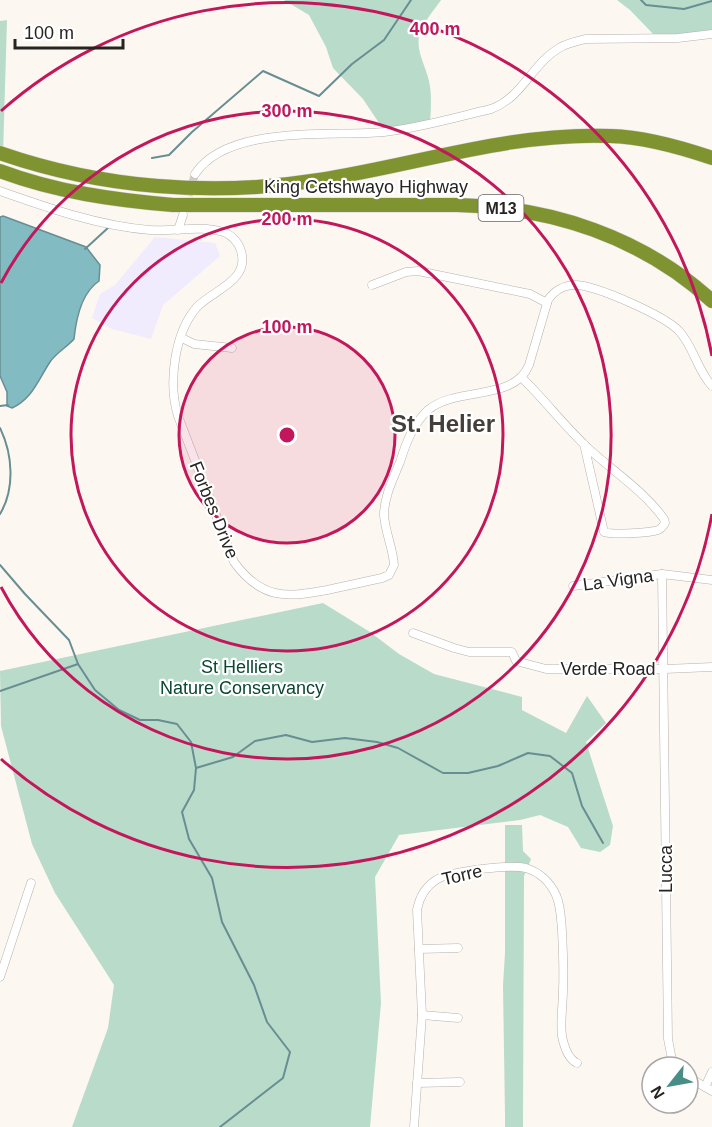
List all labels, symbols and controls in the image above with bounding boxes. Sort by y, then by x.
scale bar [15,12,123,50]
text: 400 m [409,19,461,39]
text: 100 m [24,23,74,43]
text: 300 m [261,101,313,121]
street label: King Cetshwayo Highway [264,177,468,197]
road number: M13 [478,195,524,221]
text: 200 m [261,209,313,229]
text: 100 m [261,317,313,337]
district label: St. Helier [391,410,495,437]
centre of rings [277,425,297,445]
street label: Forbes Drive [185,458,243,562]
street label: La Vigna [582,565,655,595]
park label: St Helliers Nature Conservancy [160,657,324,698]
street label: Verde Road [560,659,656,679]
street label: Lucca [656,844,676,893]
street label: Torre [440,861,484,889]
north arrow [640,1055,700,1115]
text: N [647,1083,668,1102]

